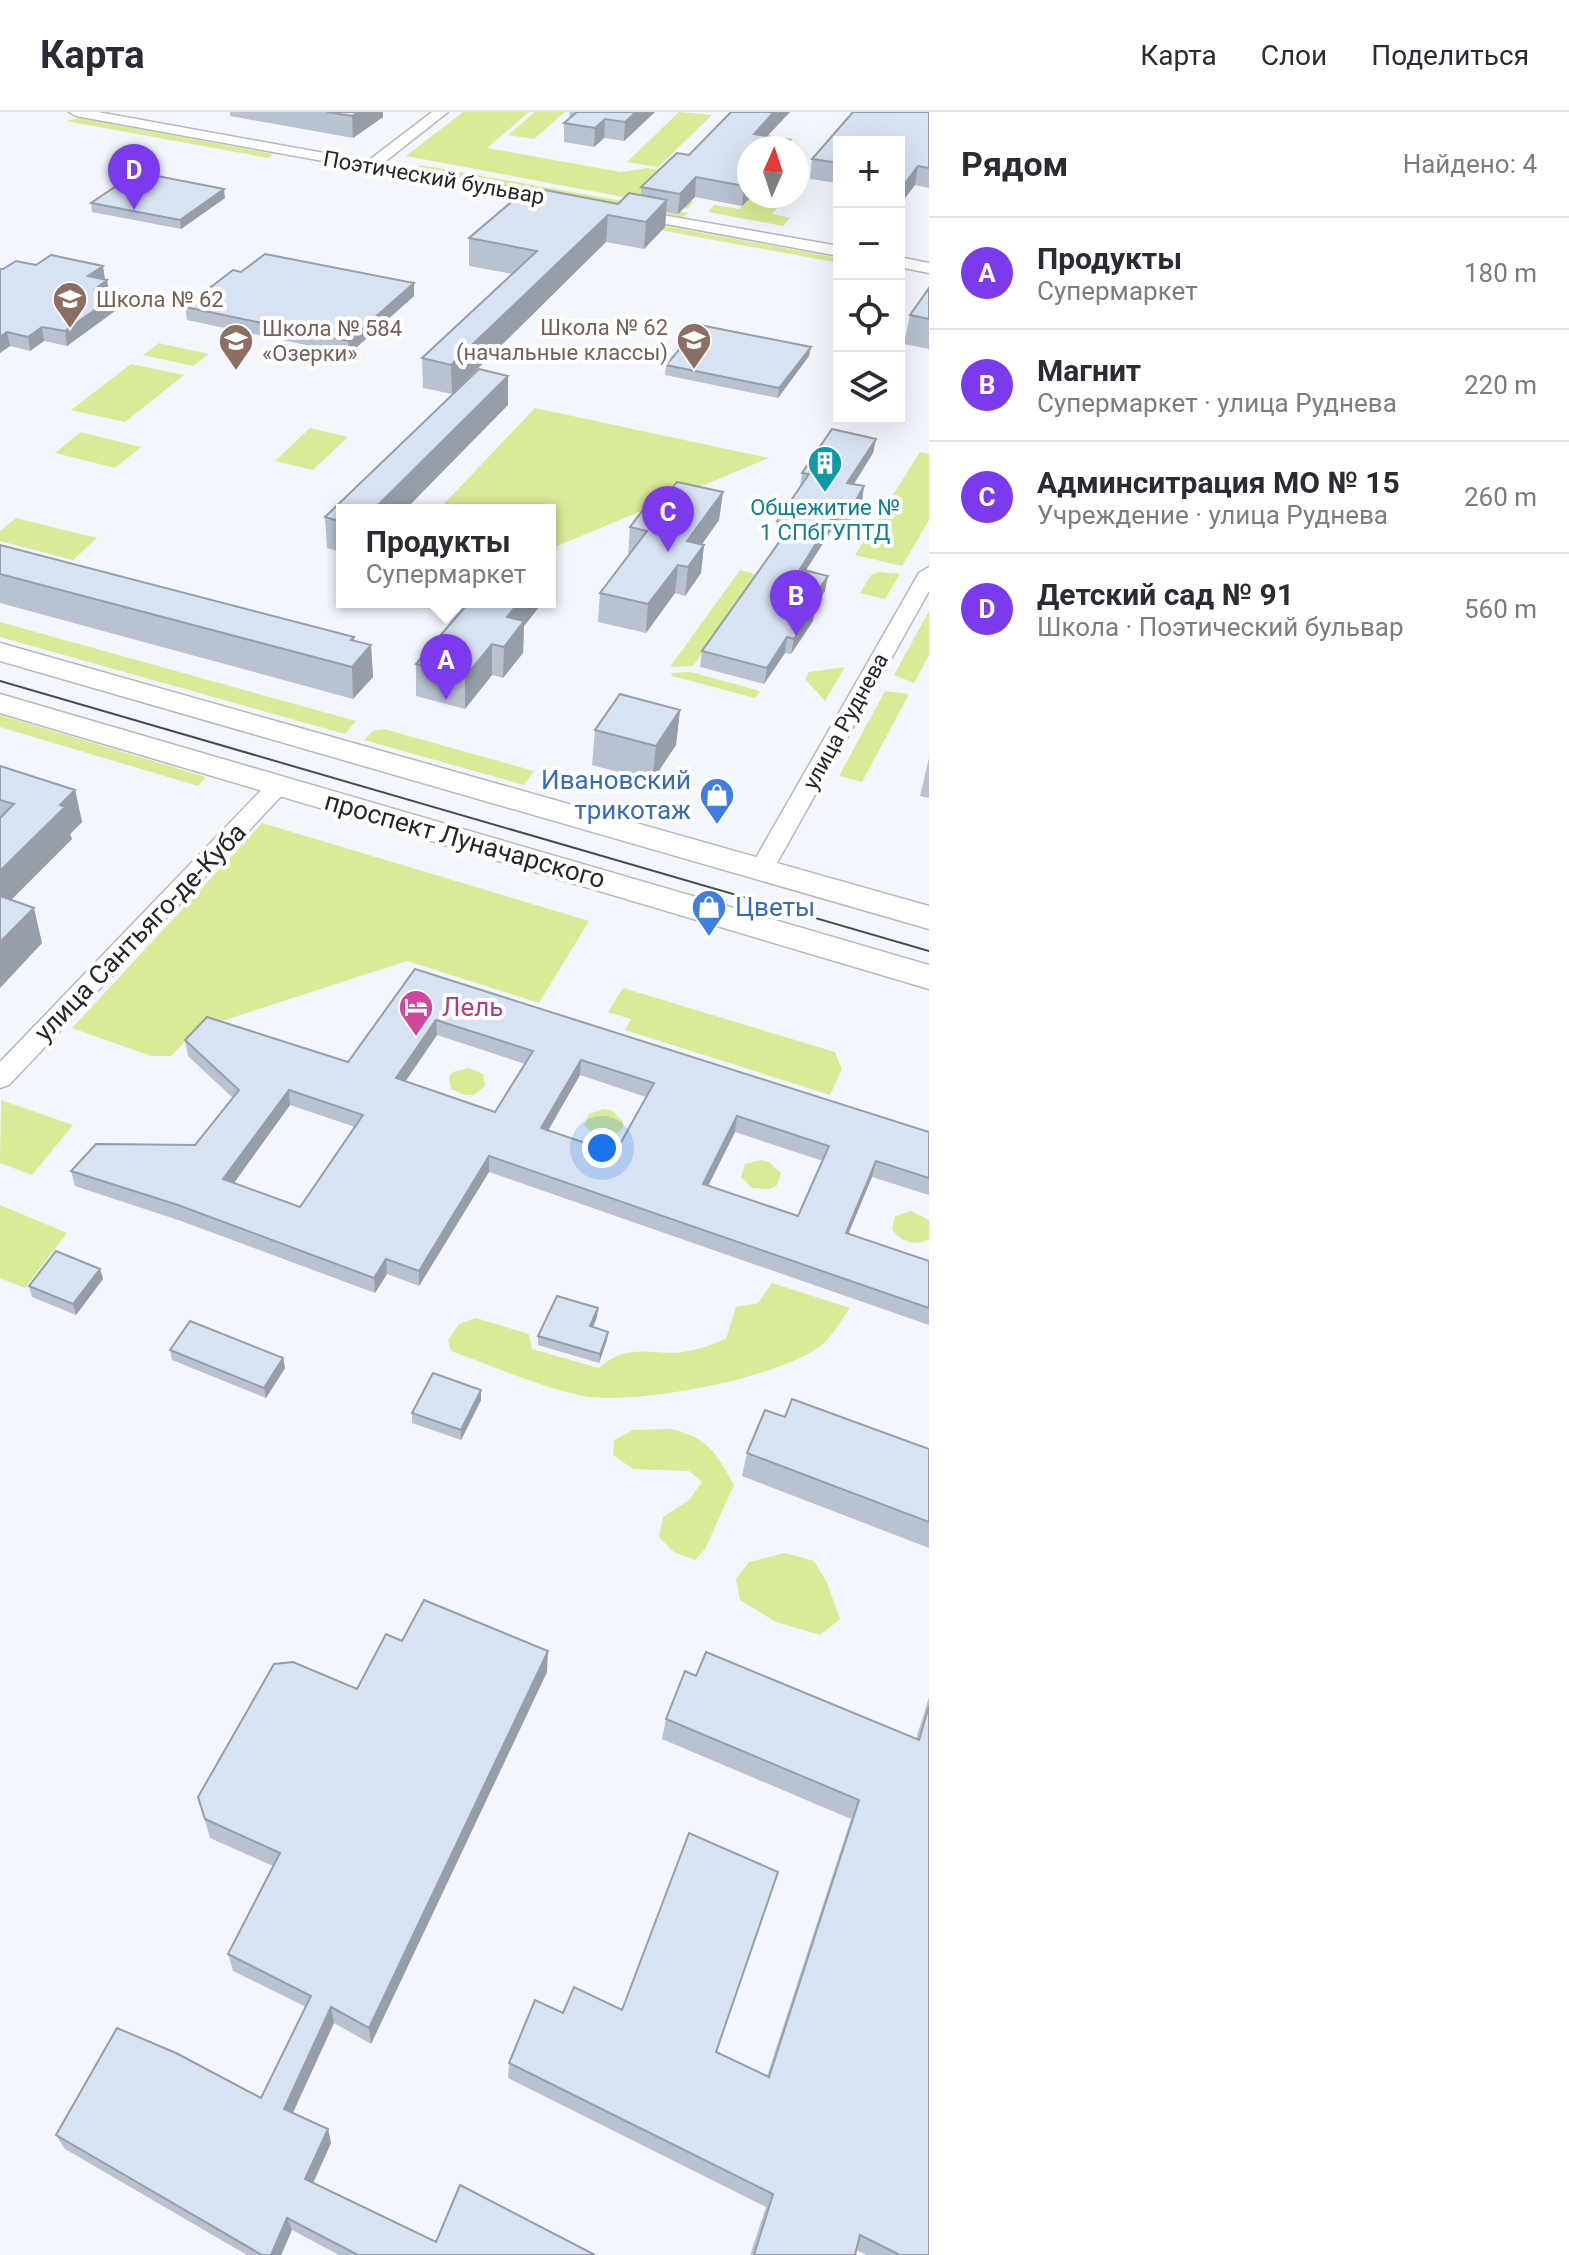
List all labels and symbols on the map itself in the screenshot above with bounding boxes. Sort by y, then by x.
north arrow [737,136,809,208]
pin: D [108,144,160,210]
street label: Поэтический бульвар [321,146,546,209]
school or university icon: Школа № 62 [51,280,89,330]
place label: Школа № 62 [96,287,224,312]
place label: Школа № 62 (начальные классы) [456,315,668,366]
place label: Школа № 584 «Озерки» [262,316,402,366]
school or university icon: Школа № 62 (начальные классы) [675,321,713,371]
school or university icon: Школа № 584 «Озерки» [217,322,255,372]
building icon: Общежитие № 1 СПбГУПТД [806,444,844,494]
pin: C [642,486,694,552]
place label: Общежитие № 1 СПбГУПТД [750,495,900,545]
pin: B [770,570,822,636]
pin: A [420,634,472,700]
street label: улица Руднева [798,649,893,794]
place label: Ивановский трикотаж [541,765,691,825]
shop icon: Ивановский трикотаж [698,776,736,826]
street label: проспект Луначарского [321,786,609,894]
street label: улица Сантьяго-де-Куба [28,817,252,1047]
shop icon: Цветы [690,888,728,938]
place label: Цветы [735,892,815,922]
hotel icon: Лель [397,988,435,1038]
place label: Лель [442,992,503,1022]
your location [582,1128,622,1168]

